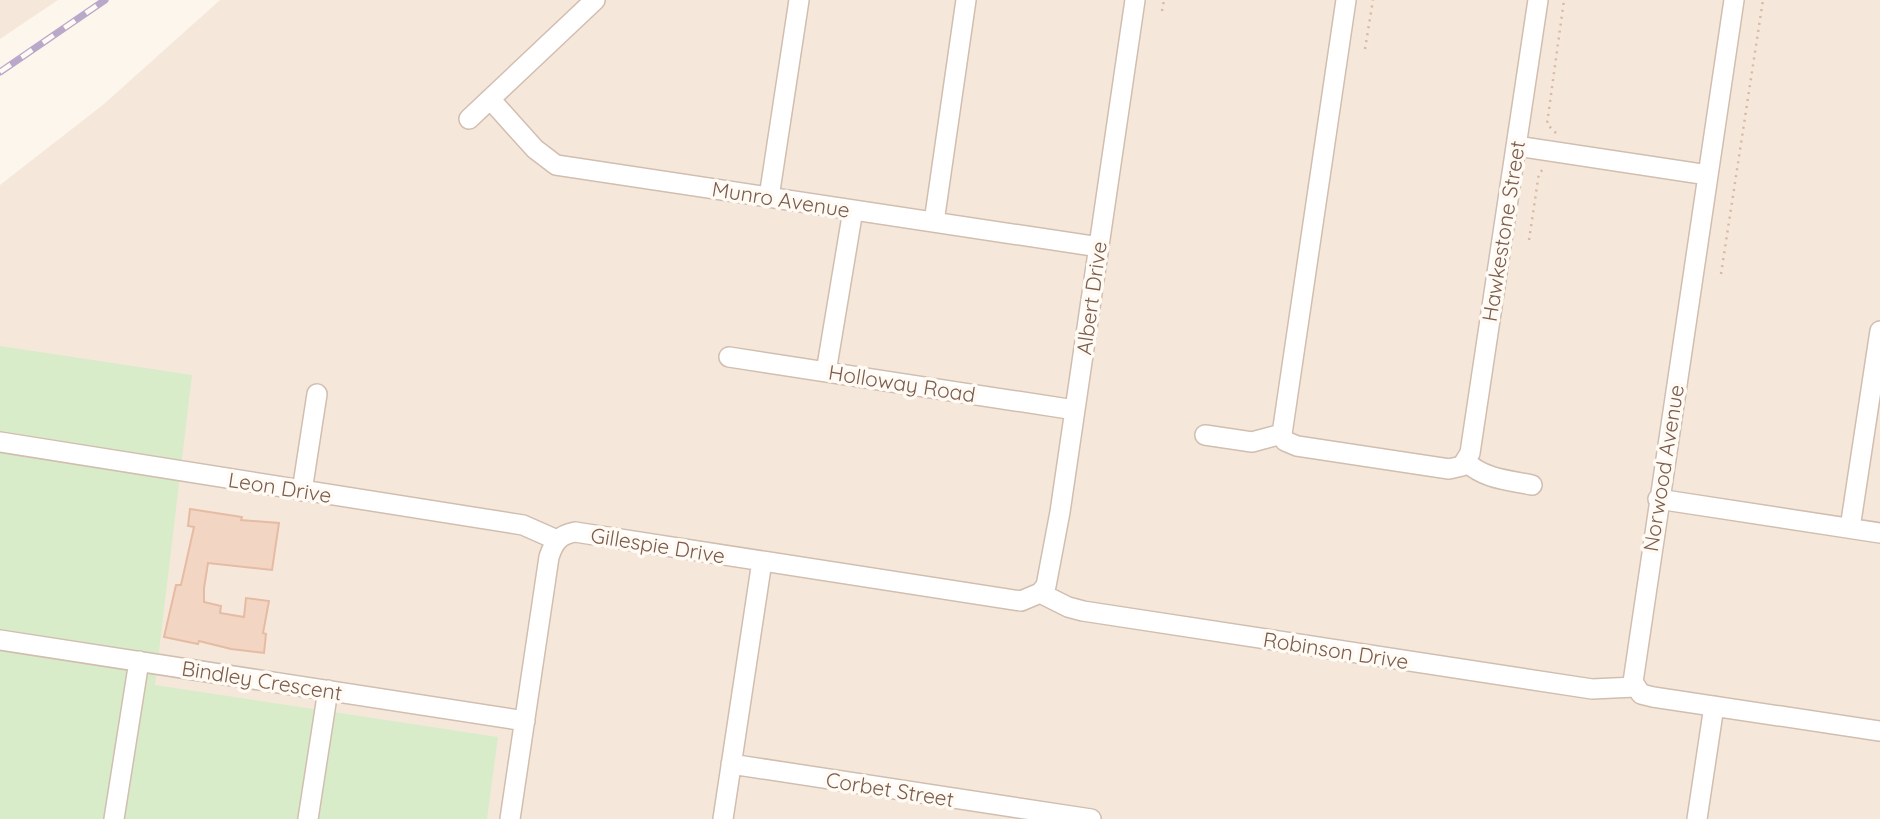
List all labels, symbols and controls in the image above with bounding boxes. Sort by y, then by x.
street label: Hawkestone Street [1476,139,1530,323]
street label: Munro Avenue [710,175,852,223]
street label: Albert Drive [1070,239,1112,357]
street label: Holloway Road [827,359,977,407]
street label: Norwood Avenue [1637,383,1689,553]
street label: Leon Drive [227,466,333,508]
street label: Gillespie Drive [589,522,727,568]
street label: Robinson Drive [1261,626,1411,674]
street label: Bindley Crescent [180,654,344,706]
street label: Corbet Street [824,766,956,812]

